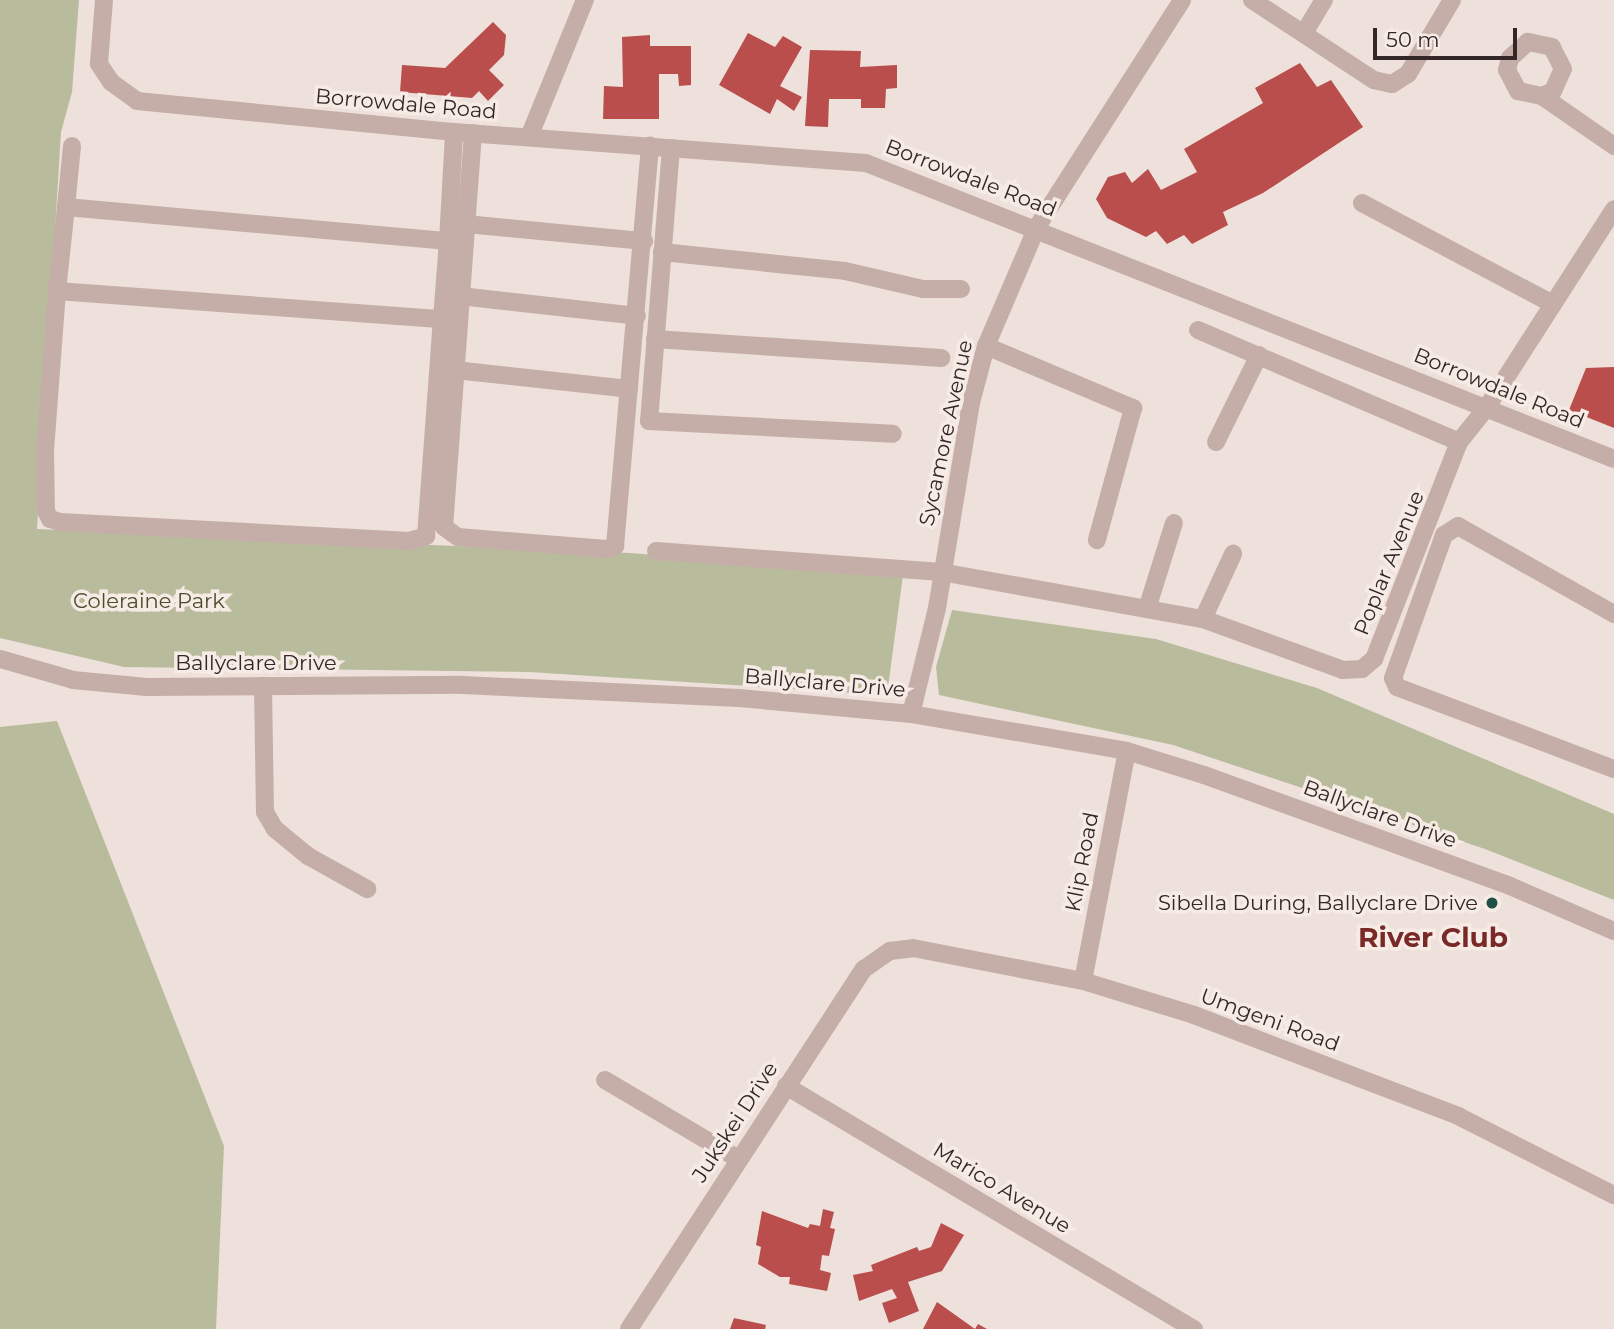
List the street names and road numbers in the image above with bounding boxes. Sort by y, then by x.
street label: Borrowdale Road [314,84,498,124]
street label: Borrowdale Road [882,134,1060,222]
street label: Sycamore Avenue [914,338,978,528]
street label: Borrowdale Road [1410,342,1588,434]
street label: Poplar Avenue [1349,487,1429,639]
street label: Ballyclare Drive [175,650,337,676]
street label: Ballyclare Drive [743,663,907,703]
street label: Ballyclare Drive [1300,775,1460,853]
street label: Klip Road [1060,810,1104,914]
street label: Umgeni Road [1197,983,1343,1057]
street label: Jukskei Drive [687,1057,783,1187]
street label: Marico Avenue [929,1137,1075,1239]

